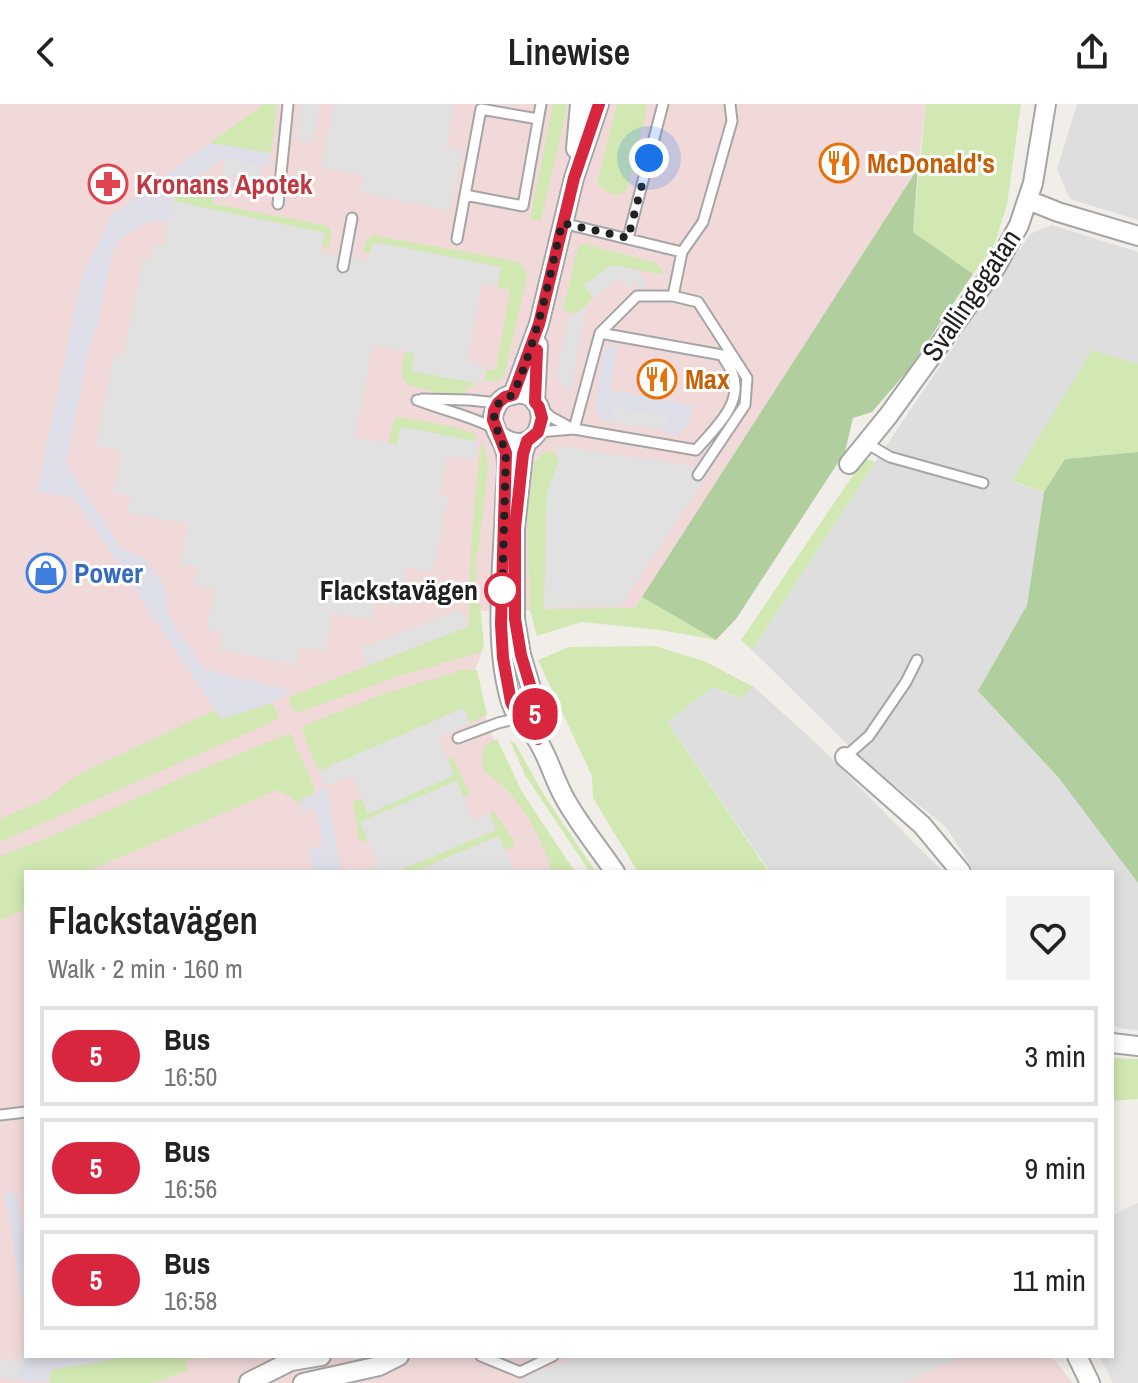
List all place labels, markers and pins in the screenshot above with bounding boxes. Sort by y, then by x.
restaurant icon: McDonald's [818,142,860,184]
place label: McDonald's [867,144,995,182]
pharmacy icon: Kronans Apotek [87,163,129,205]
place label: Kronans Apotek [136,165,313,203]
restaurant icon: Max [636,358,678,400]
place label: Max [685,360,730,398]
shop icon: Power [25,552,67,594]
place label: Power [74,554,143,592]
place label: Flackstavägen [320,571,478,609]
marker: Flackstavägen [485,573,519,607]

